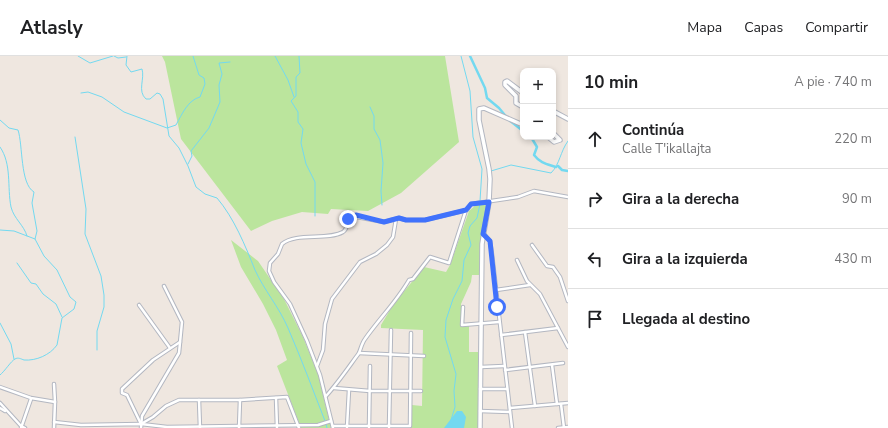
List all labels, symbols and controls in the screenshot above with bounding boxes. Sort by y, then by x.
text: Atlasly [20,15,83,41]
text: Mapa [687,18,722,37]
text: Capas [744,18,783,37]
text: Compartir [805,18,868,37]
map controls [520,68,556,140]
button: + [520,68,556,104]
text: 10 min [584,71,638,94]
text: A pie · 740 m [794,73,872,91]
button: − [520,104,556,140]
text: Continúa [622,120,684,140]
icon: ahead [584,128,606,150]
text: 220 m [834,130,872,148]
text: Calle T'ikallajta [622,140,711,158]
icon: right [584,188,606,210]
text: Gira a la derecha [622,189,739,209]
text: 90 m [842,190,872,208]
route end [339,210,357,228]
icon: left [584,248,606,270]
text: Gira a la izquierda [622,249,748,269]
text: 430 m [834,250,872,268]
route start [488,298,506,316]
icon: arrive [584,308,606,330]
text: Llegada al destino [622,309,750,329]

